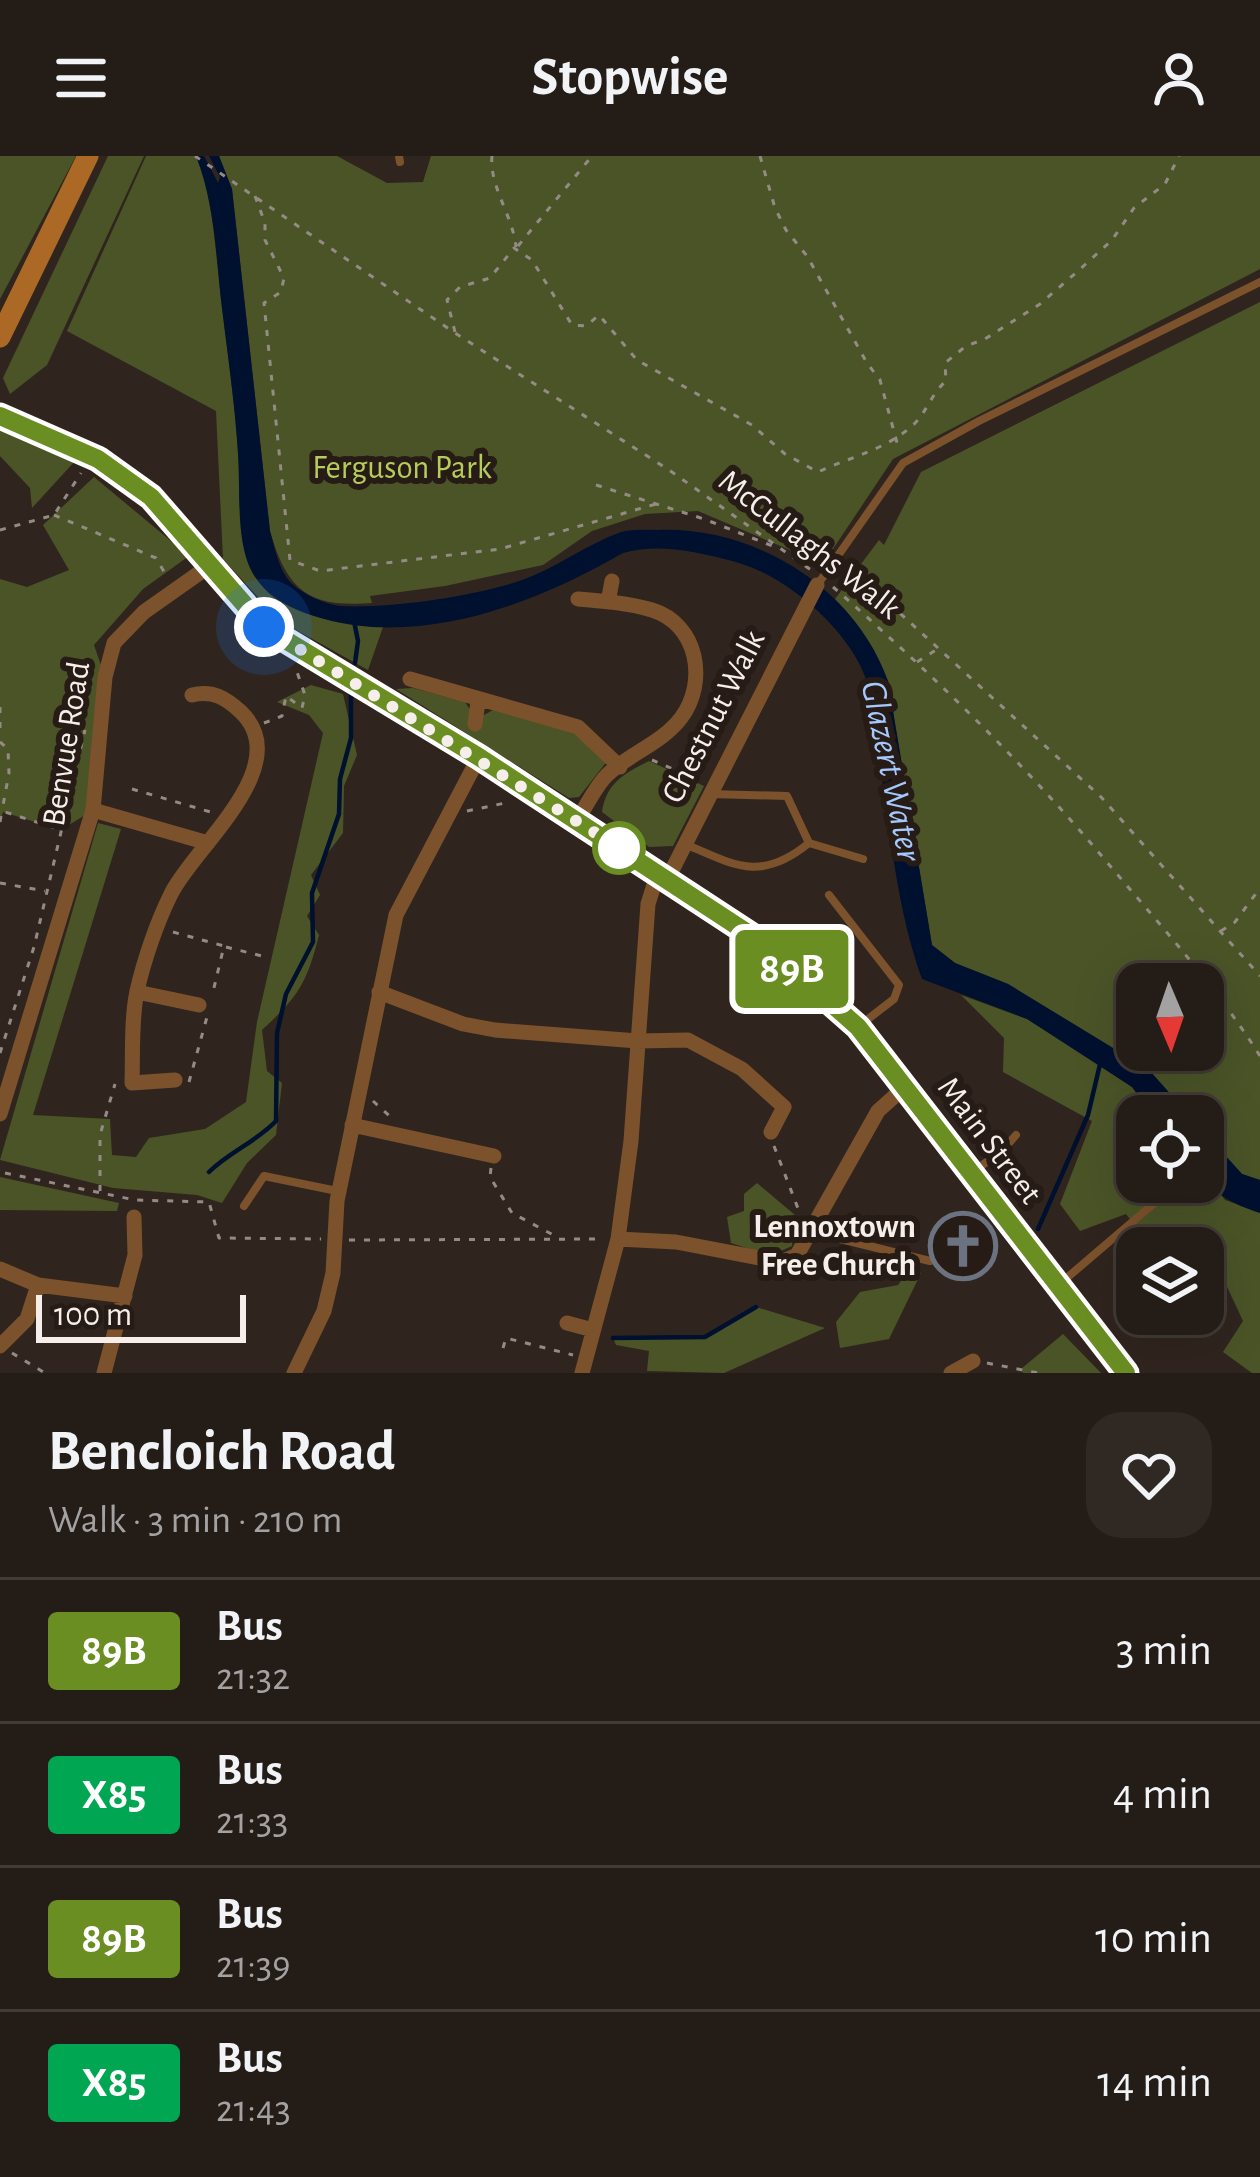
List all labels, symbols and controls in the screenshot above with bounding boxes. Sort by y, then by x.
icon: menu [48,45,114,111]
icon: person [1146,45,1212,111]
text: Stopwise [532,51,728,105]
park label: Ferguson Park [312,452,492,485]
street label: McCullaghs Walk [712,464,906,626]
your location [234,597,294,657]
street label: Chestnut Walk [657,626,771,808]
street label: Benvue Road [38,659,96,829]
water label: Glazert Water [854,678,928,866]
unlabelled marker [594,823,644,873]
line badge: 89B [723,930,861,1008]
text: 89B [759,948,825,990]
north arrow [1116,963,1224,1071]
map controls [1116,963,1224,1335]
street label: Main Street [931,1072,1047,1211]
button: locate [1116,1095,1224,1203]
place label: Lennoxtown Free Church [753,1211,916,1282]
church icon: Lennoxtown Free Church [928,1211,998,1281]
button: layers [1116,1227,1224,1335]
scale bar [36,1289,246,1342]
text: 100 m [54,1299,132,1332]
button: heart [1086,1412,1212,1538]
text: Bencloich Road [48,1423,395,1480]
text: Walk · 3 min · 210 m [48,1501,342,1540]
text: Bus [216,1604,283,1649]
text: 3 min [1116,1628,1212,1673]
text: 89B [81,1630,147,1672]
text: 21:32 [216,1658,290,1697]
text: Bus [216,1748,283,1793]
text: 4 min [1113,1772,1212,1817]
text: X85 [81,1774,147,1816]
text: 21:33 [216,1802,288,1841]
text: Bus [216,1892,283,1937]
text: 10 min [1095,1916,1212,1961]
text: 89B [81,1918,147,1960]
text: 21:39 [216,1946,291,1985]
text: Bus [216,2036,283,2081]
text: 14 min [1097,2060,1212,2105]
text: X85 [81,2062,147,2104]
text: 21:43 [216,2090,291,2129]

